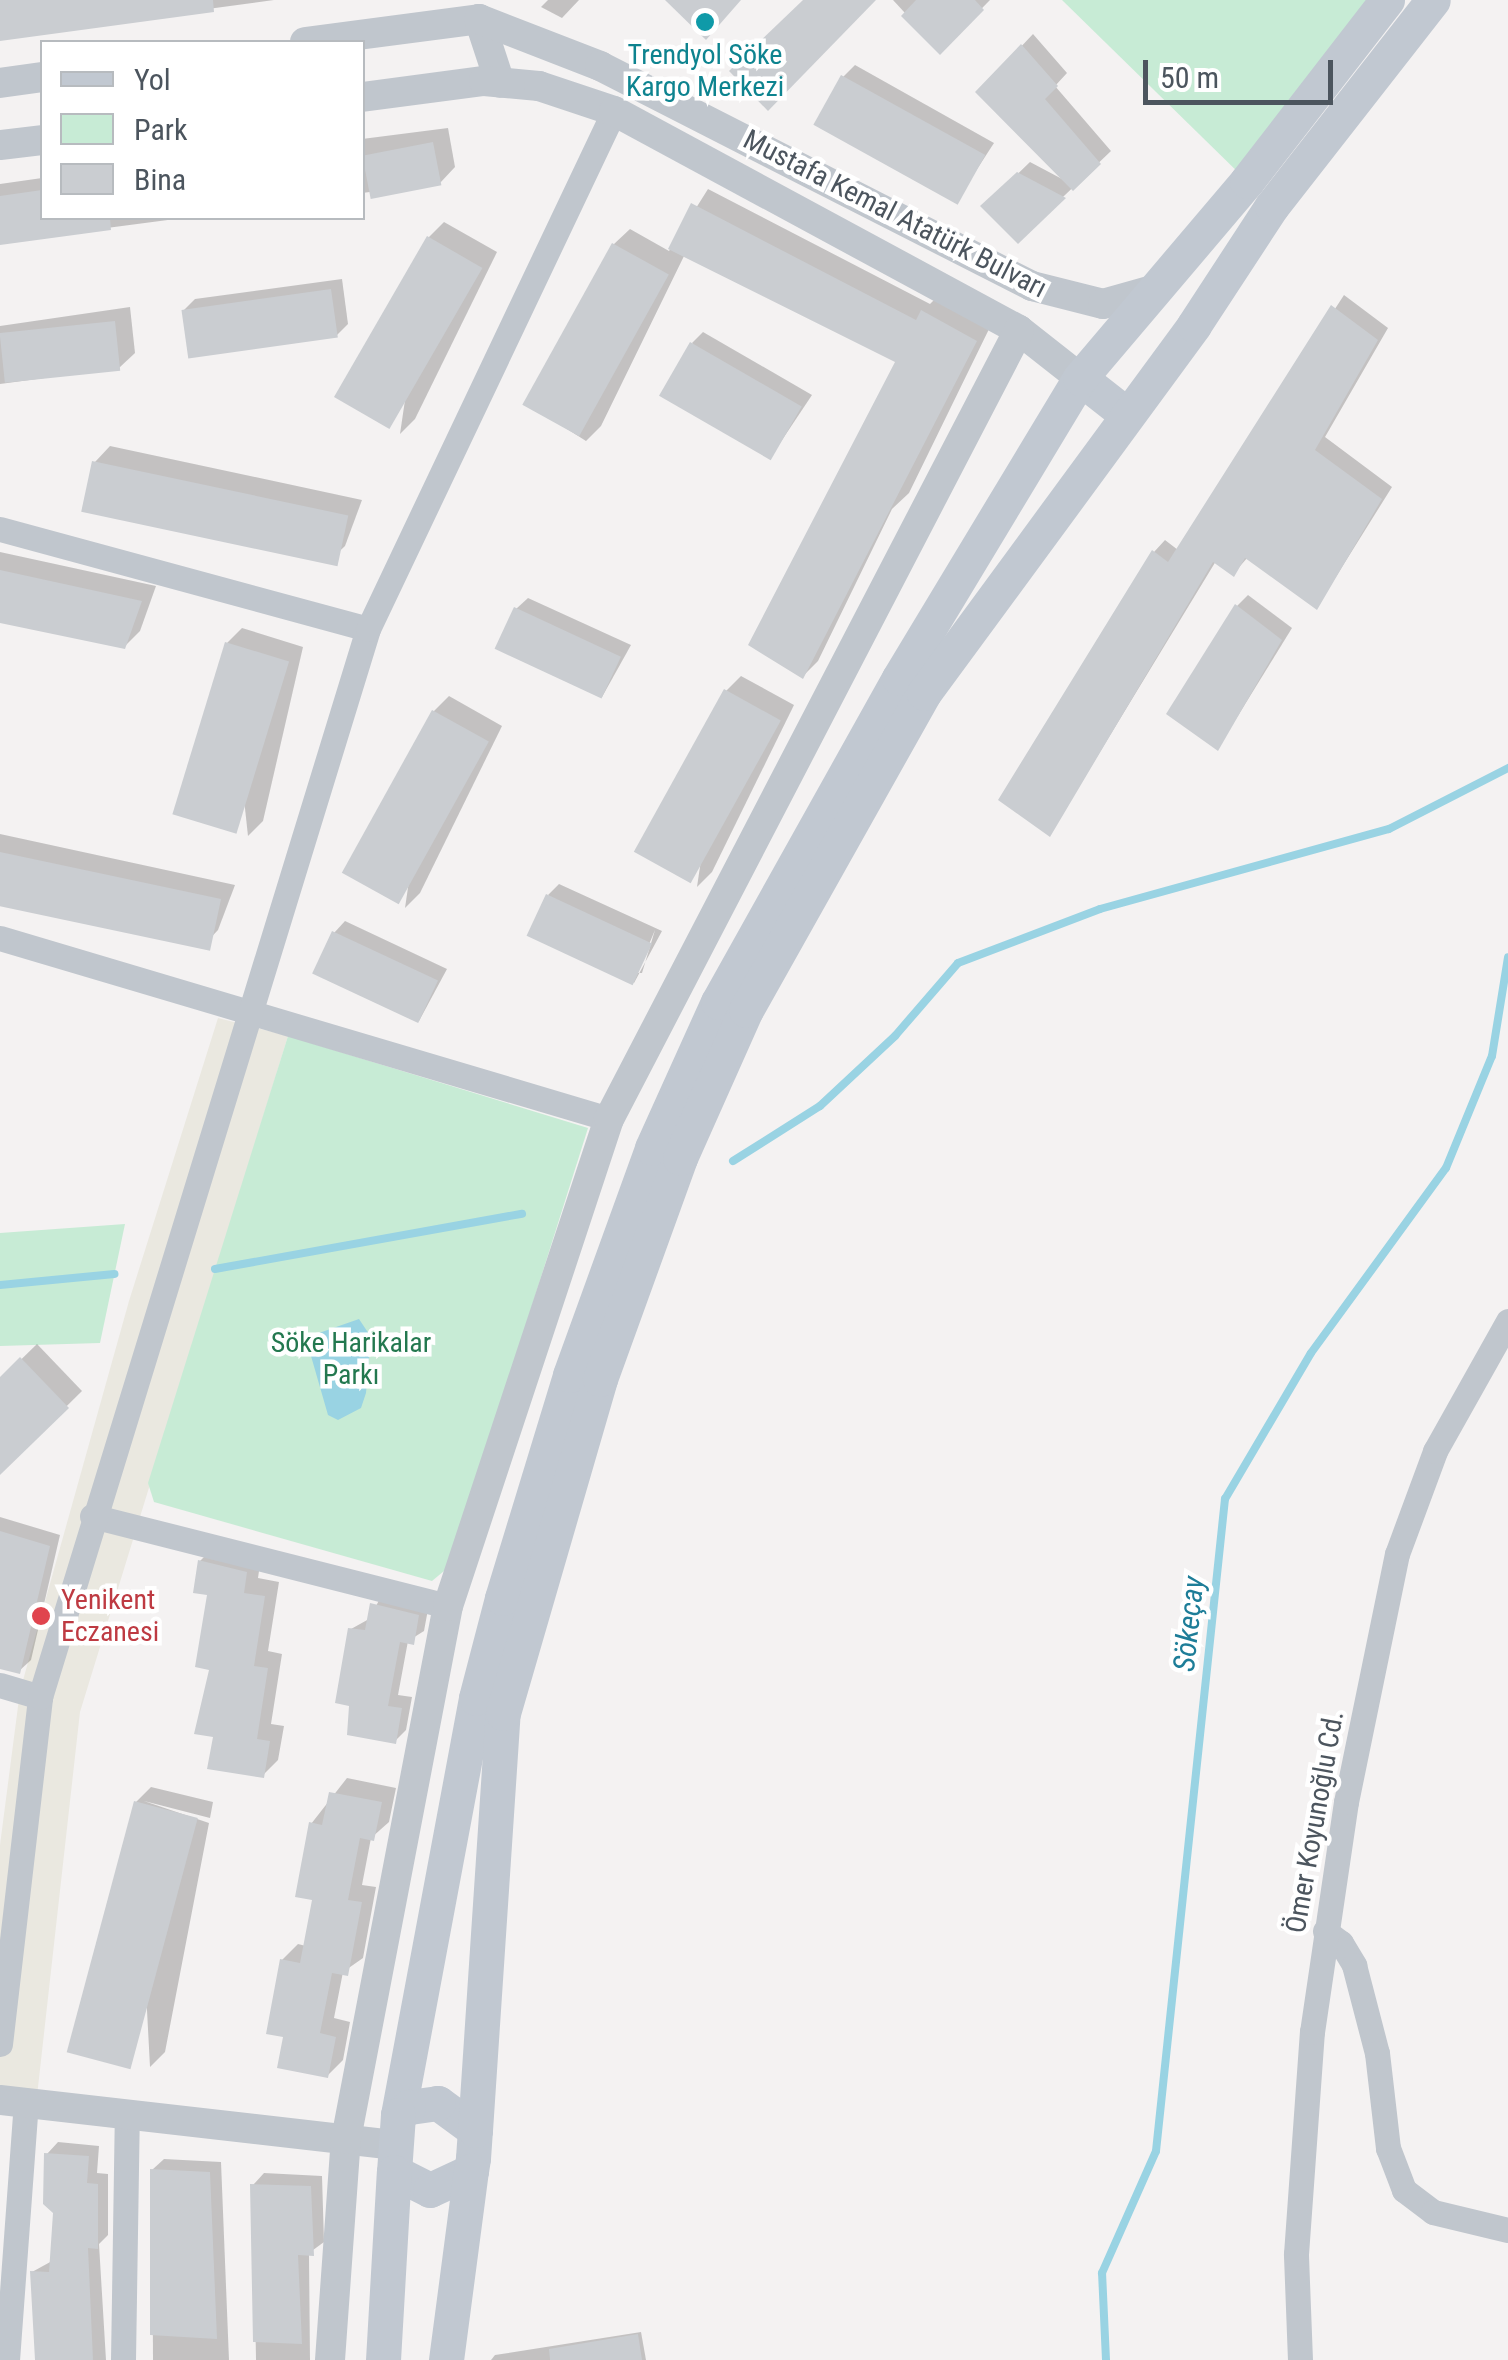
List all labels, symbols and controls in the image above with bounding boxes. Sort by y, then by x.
marker: Trendyol Söke Kargo Merkezi [694,11,716,33]
place label: Trendyol Söke Kargo Merkezi [626,38,784,104]
legend [40,40,365,220]
scale bar [1148,40,1338,102]
text: 50 m [1160,60,1219,95]
text: Yol [134,62,171,97]
text: Park [134,112,188,147]
street label: Mustafa Kemal Atatürk Bulvarı [738,123,1052,305]
text: Bina [134,162,186,197]
park label: Söke Harikalar Parkı [271,1326,431,1392]
water label: Sökeçay [1166,1575,1212,1673]
place label: Yenikent Eczanesi [61,1583,159,1649]
marker: Yenikent Eczanesi [30,1605,52,1627]
street label: Ömer Koyunoğlu Cd. [1279,1708,1351,1936]

